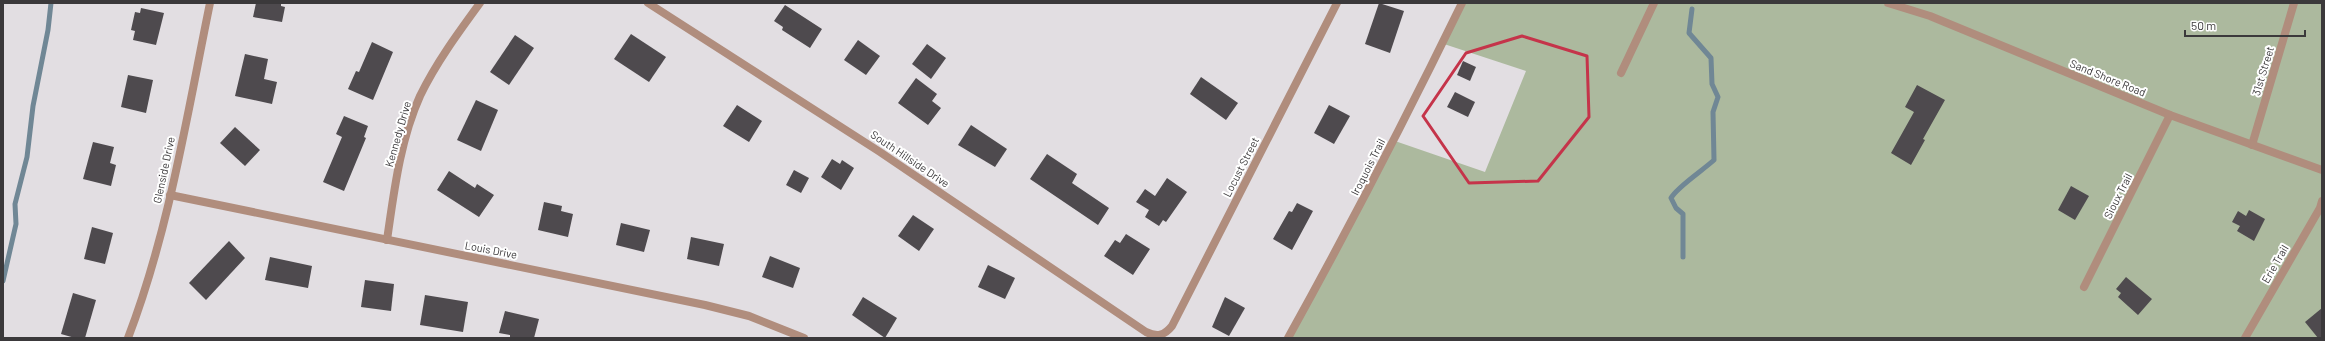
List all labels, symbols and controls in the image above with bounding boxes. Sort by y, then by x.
scale bar [2185,12,2305,38]
text: 50 m [2191,18,2216,32]
street label: 31st Street [2249,45,2276,97]
street label: Sand Shore Road [2068,56,2148,99]
street label: Kennedy Drive [382,99,413,168]
street label: South Hillside Drive [868,127,952,190]
street label: Glenside Drive [150,135,177,204]
street label: Locust Street [1220,135,1261,199]
street label: Iroquois Trail [1348,136,1387,197]
street label: Sioux Trail [2101,171,2135,221]
street label: Louis Drive [464,238,518,261]
street label: Erie Trail [2258,242,2291,285]

